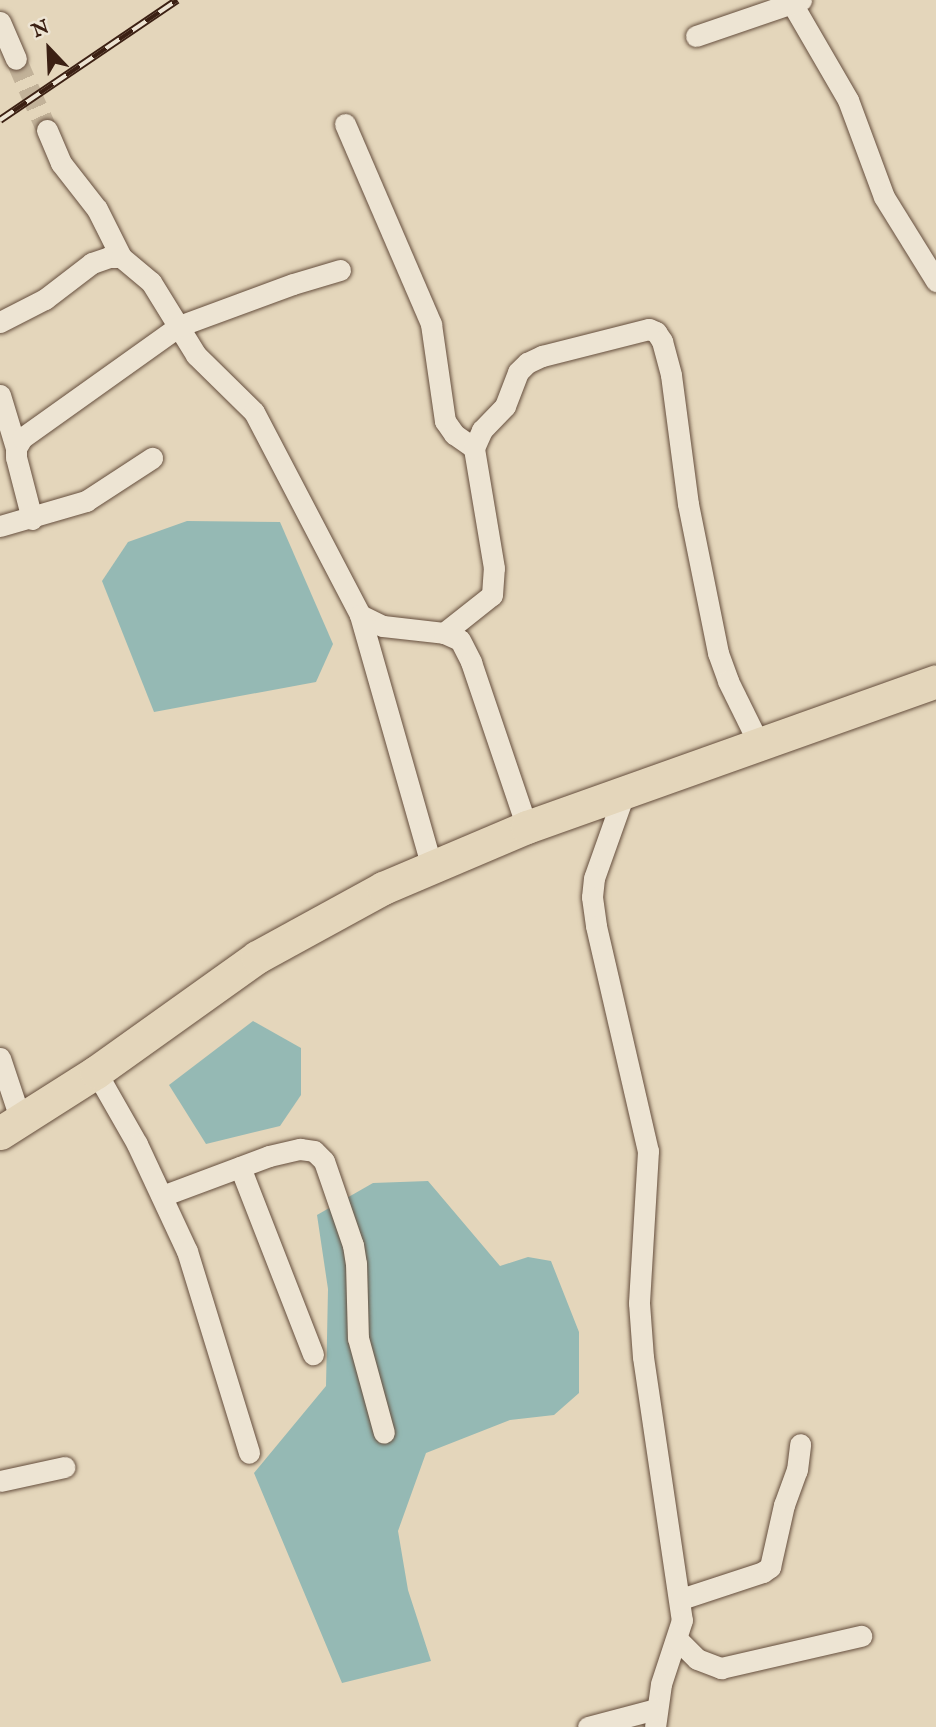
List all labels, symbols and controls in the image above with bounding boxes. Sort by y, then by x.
north arrow [14,14,84,84]
text: N [29,15,53,44]

